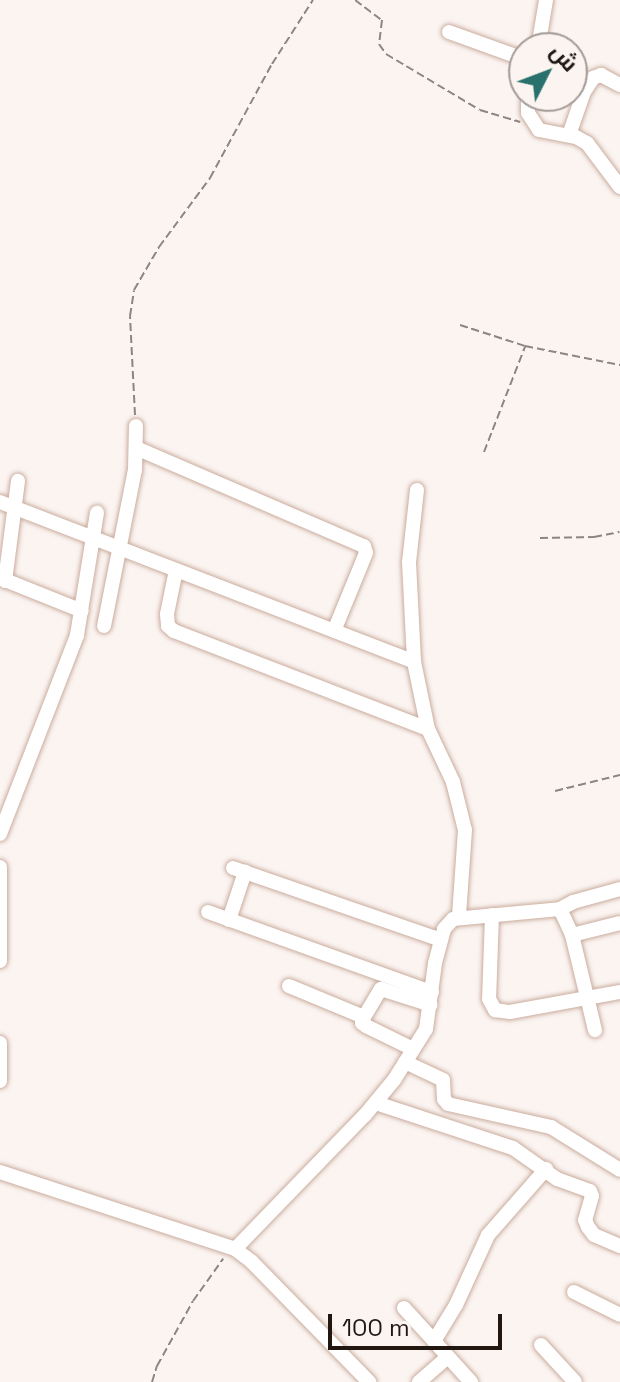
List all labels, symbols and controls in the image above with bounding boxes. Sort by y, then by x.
north arrow [508,32,588,112]
text: ش [544,37,584,77]
scale bar [332,1298,506,1348]
text: 100 m [342,1312,410,1343]

